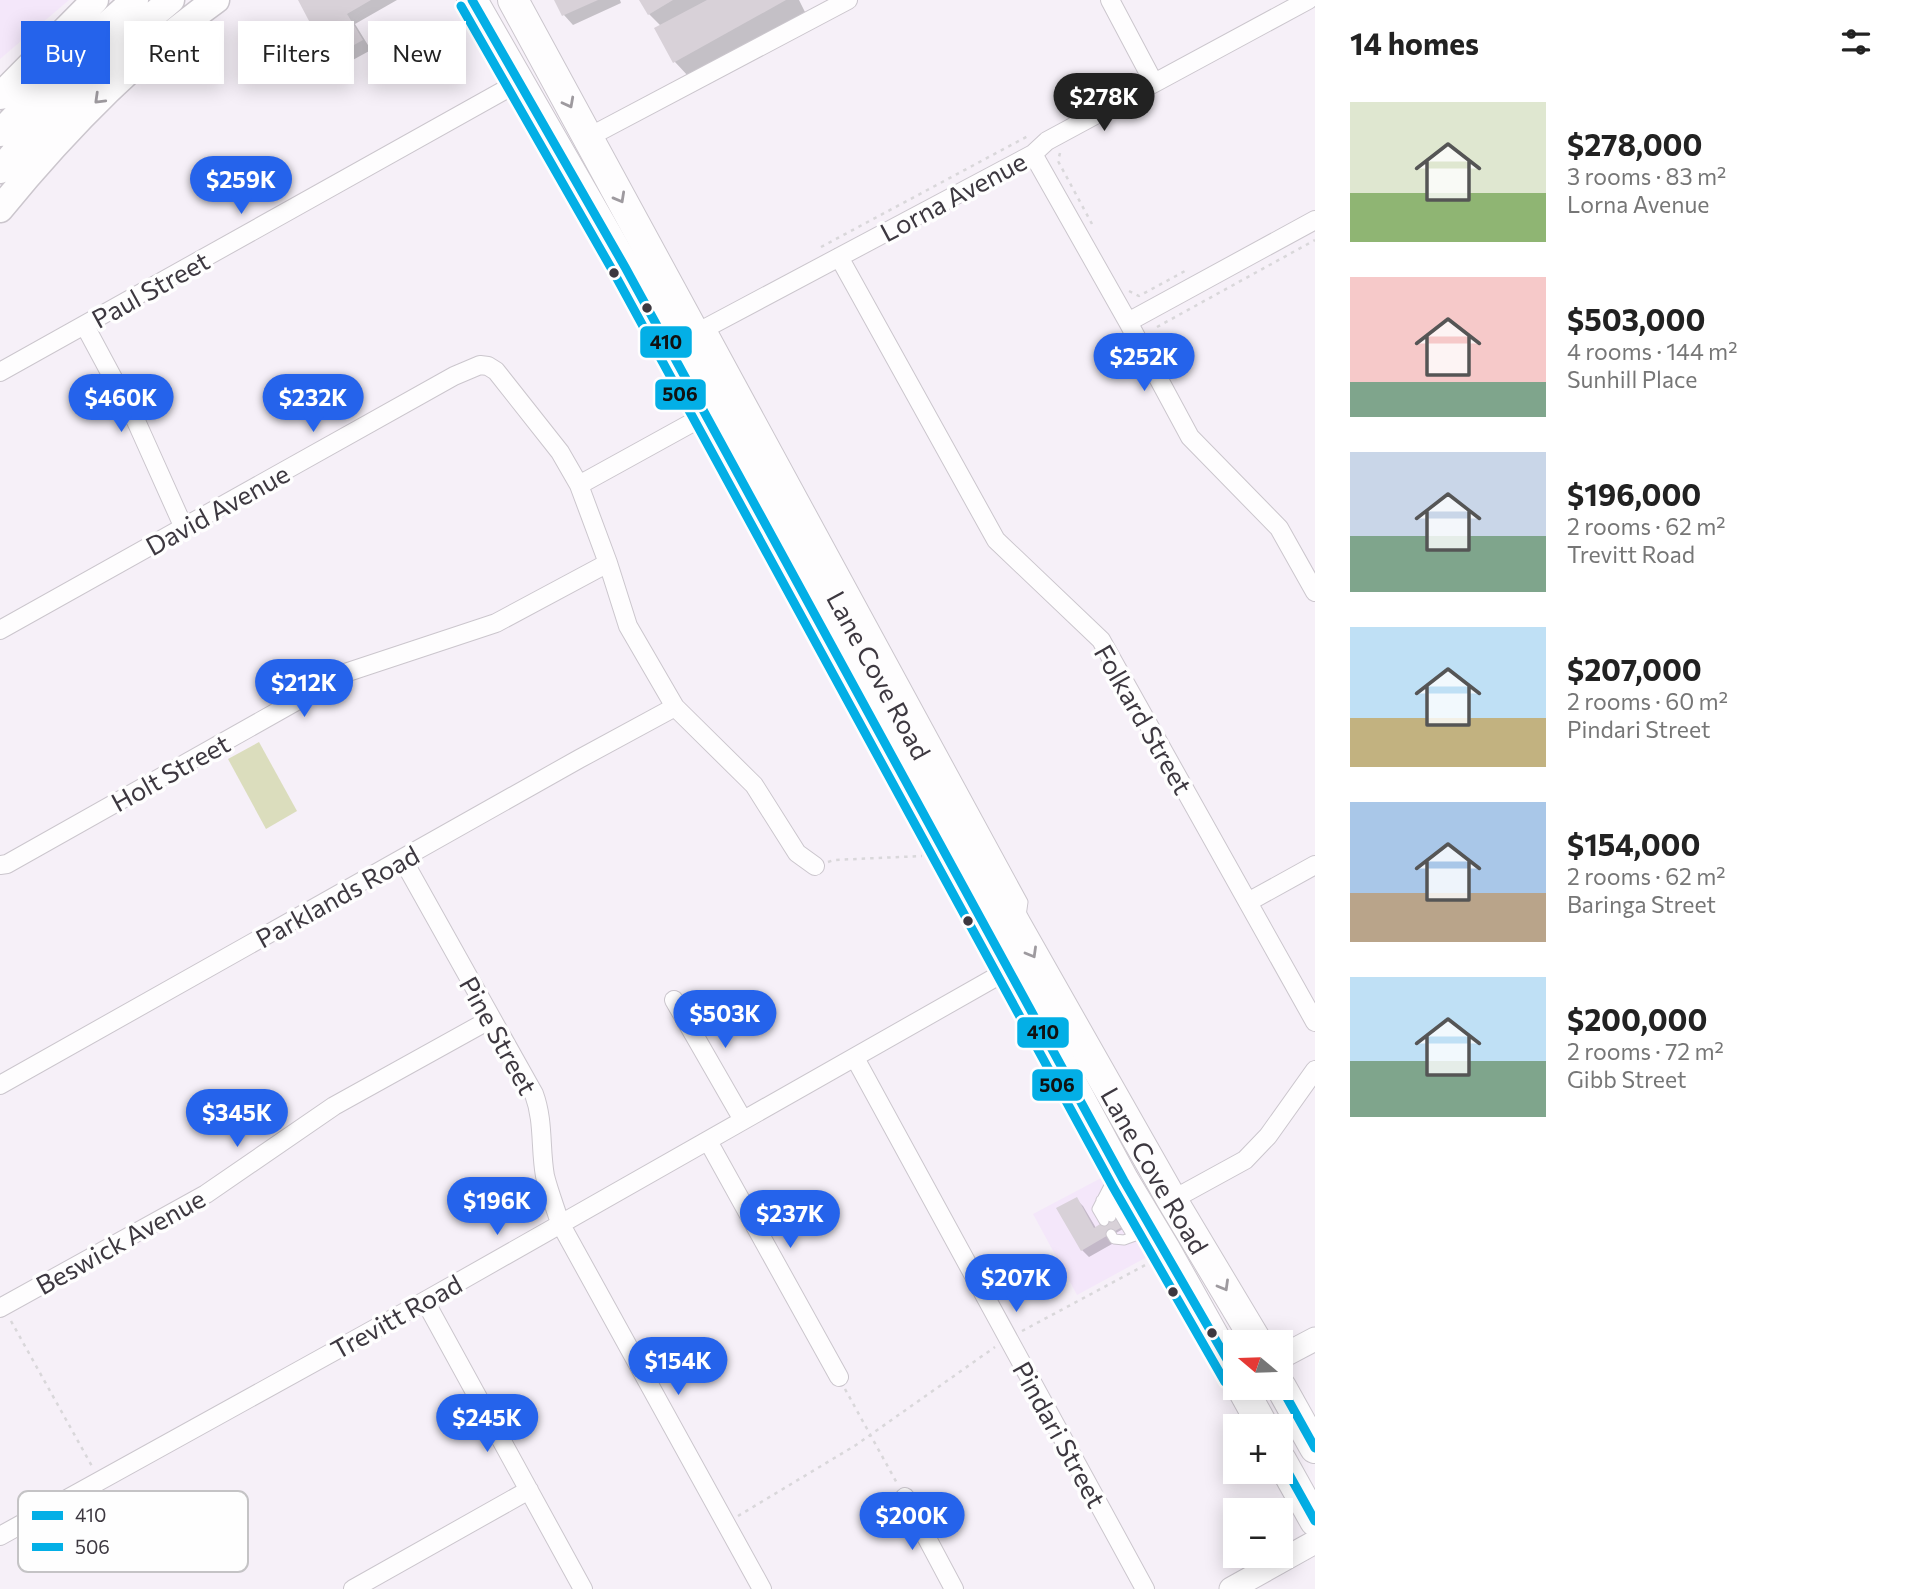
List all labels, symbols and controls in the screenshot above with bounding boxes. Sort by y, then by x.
chip: Buy [21,21,110,84]
chip: Rent [124,21,224,84]
chip: Filters [238,21,354,84]
chip: New [368,21,466,84]
icon: filters [1837,23,1875,61]
text: 14 homes [1350,24,1479,61]
pin: $278K [1055,74,1153,133]
text: $278K [1070,82,1138,110]
one-way arrow [94,91,107,104]
one-way arrow [561,96,574,108]
text: $278,000 [1567,125,1702,162]
icon: home [1406,130,1490,214]
street label: Lorna Avenue [875,145,1031,247]
pin: $259K [192,156,290,216]
text: 3 rooms · 83 m² [1567,162,1726,190]
text: $259K [206,165,276,193]
one-way arrow [612,190,625,203]
text: Lorna Avenue [1567,190,1709,218]
street label: Paul Street [86,244,214,334]
unlabelled marker [607,266,621,280]
text: $503,000 [1567,300,1705,337]
unlabelled marker [640,301,654,315]
icon: home [1406,305,1490,389]
line badge: 410 [639,325,693,359]
text: 410 [650,330,682,353]
pin: $252K [1095,334,1193,393]
text: 4 rooms · 144 m² [1567,337,1737,365]
text: $252K [1110,342,1178,370]
text: Sunhill Place [1567,365,1698,393]
pin: $460K [72,374,170,434]
pin: $232K [264,374,362,434]
line badge: 506 [654,378,707,411]
text: 506 [662,382,698,405]
text: $460K [85,383,157,411]
text: $232K [279,383,347,411]
street label: David Avenue [140,457,294,561]
text: $196,000 [1567,475,1701,512]
icon: home [1406,480,1490,564]
text: 2 rooms · 62 m² [1567,512,1726,540]
text: Trevitt Road [1567,540,1695,568]
street label: Lane Cove Road [822,585,938,764]
street label: Folkard Street [1089,639,1199,799]
text: $207,000 [1567,650,1702,687]
icon: home [1406,655,1490,739]
pin: $212K [255,660,353,719]
text: $212K [271,668,337,696]
text: 2 rooms · 60 m² [1567,687,1728,715]
text: Pindari Street [1567,715,1710,743]
street label: Holt Street [105,727,235,817]
text: $154,000 [1567,825,1700,862]
icon: home [1406,830,1490,914]
street label: Parklands Road [250,838,424,954]
text: 2 rooms · 62 m² [1567,862,1726,890]
text: Baringa Street [1567,890,1716,918]
unlabelled marker [961,914,975,928]
one-way arrow [1024,946,1037,959]
street label: Pine Street [454,971,544,1099]
pin: $503K [676,990,774,1050]
text: $503K [689,999,761,1027]
text: $200,000 [1567,1000,1707,1037]
icon: home [1406,1005,1490,1089]
line badge: 410 [1016,1016,1070,1049]
text: 410 [1027,1020,1059,1043]
text: 2 rooms · 72 m² [1567,1037,1724,1065]
text: Gibb Street [1567,1065,1686,1093]
line badge: 506 [1031,1068,1084,1102]
text: 506 [1039,1073,1075,1096]
street label: Lane Cove Road [1095,1081,1216,1259]
pin: $345K [188,1090,286,1149]
text: $345K [202,1098,272,1126]
pin: $196K [448,1178,546,1237]
street label: Beswick Avenue [30,1182,210,1300]
text: $196K [463,1186,531,1214]
pin: $237K [741,1190,839,1250]
text: $237K [756,1199,824,1227]
pin: $207K [967,1254,1065,1314]
text: $207K [981,1263,1051,1291]
street label: Trevitt Road [325,1267,467,1365]
one-way arrow [1216,1278,1229,1291]
unlabelled marker [1166,1285,1180,1299]
unlabelled marker [1205,1326,1219,1340]
north arrow [1223,1330,1293,1400]
map controls [1223,1330,1293,1568]
pin: $154K [629,1338,727,1397]
text: $154K [644,1346,712,1374]
street label: Pindari Street [1007,1356,1113,1512]
pin: $245K [438,1394,536,1454]
text: $245K [452,1403,522,1431]
button: + [1223,1414,1293,1484]
legend [18,1491,248,1572]
pin: $200K [863,1492,961,1552]
button: − [1223,1498,1293,1568]
text: $200K [876,1501,948,1529]
text: 410 [75,1503,106,1526]
text: 506 [75,1535,110,1558]

